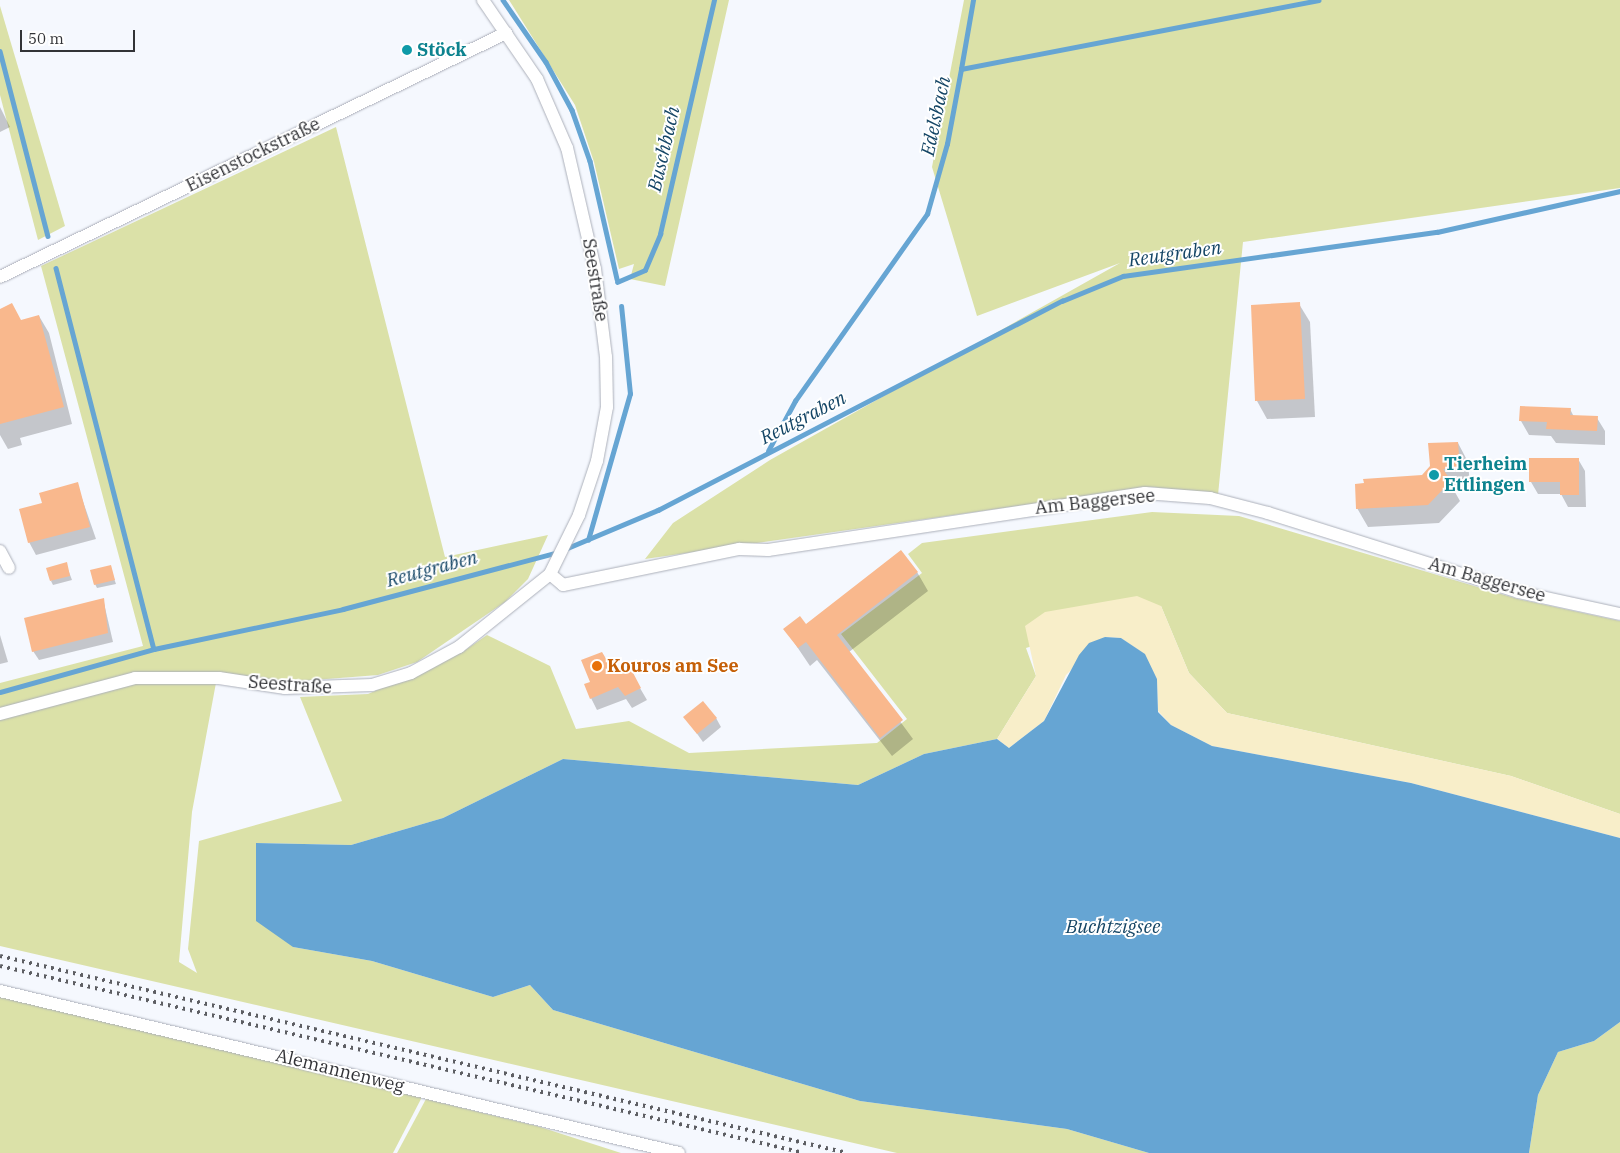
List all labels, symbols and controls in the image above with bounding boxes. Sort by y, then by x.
scale bar [22,20,138,52]
text: 50 m [28,29,64,48]
place label: Stöck [417,39,467,61]
marker: Stöck [401,44,413,56]
water label: Edelsbach [916,74,956,158]
water label: Buschbach [643,104,685,194]
street label: Eisenstockstraße [183,113,323,197]
water label: Reutgraben [1127,236,1223,272]
street label: Seestraße [578,237,612,323]
water label: Reutgraben [756,387,850,449]
place label: Tierheim Ettlingen [1444,454,1527,496]
marker: Tierheim Ettlingen [1428,469,1440,481]
street label: Am Baggersee [1034,485,1156,519]
water label: Reutgraben [384,546,480,592]
street label: Am Baggersee [1426,553,1548,607]
place label: Kouros am See [607,655,739,677]
marker: Kouros am See [591,660,603,672]
street label: Seestraße [247,671,333,699]
water label: Buchtzigsee [1066,916,1160,938]
street label: Alemannenweg [274,1045,406,1097]

